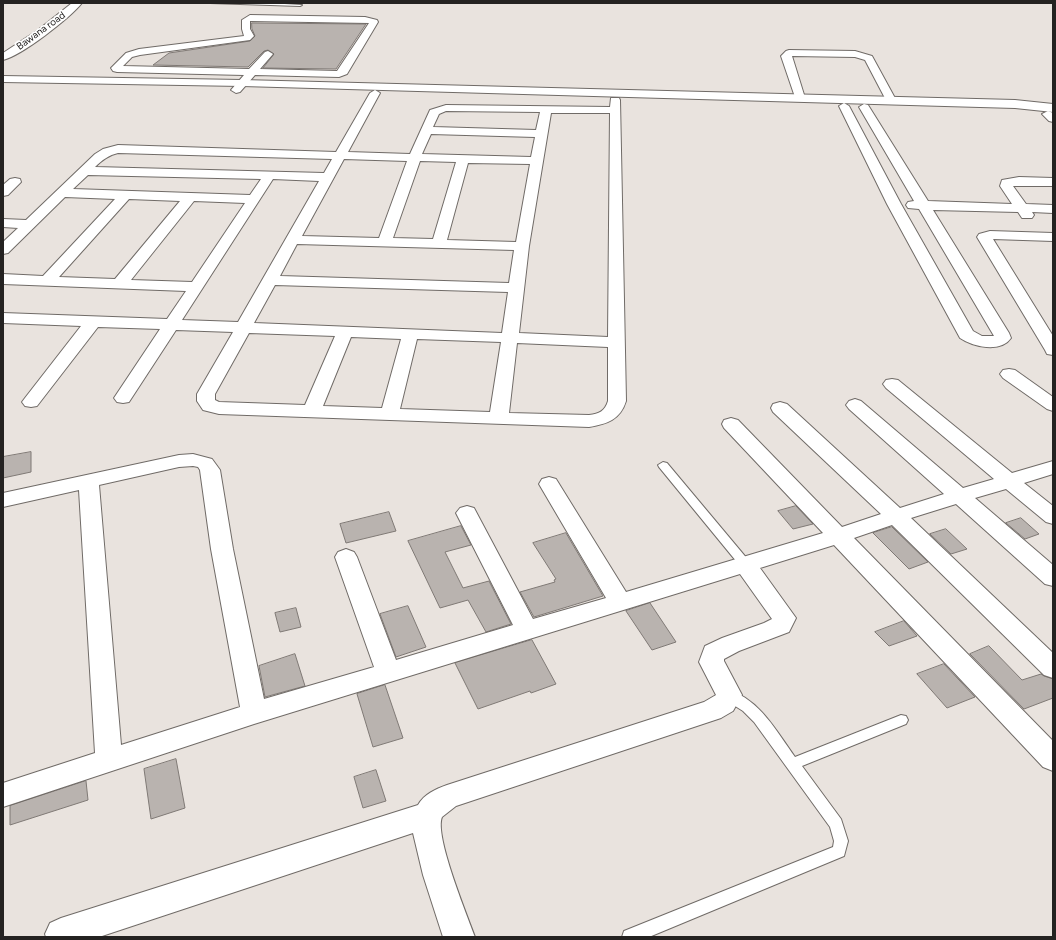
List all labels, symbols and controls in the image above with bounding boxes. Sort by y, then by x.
street label: Bawana road [14,9,68,53]

